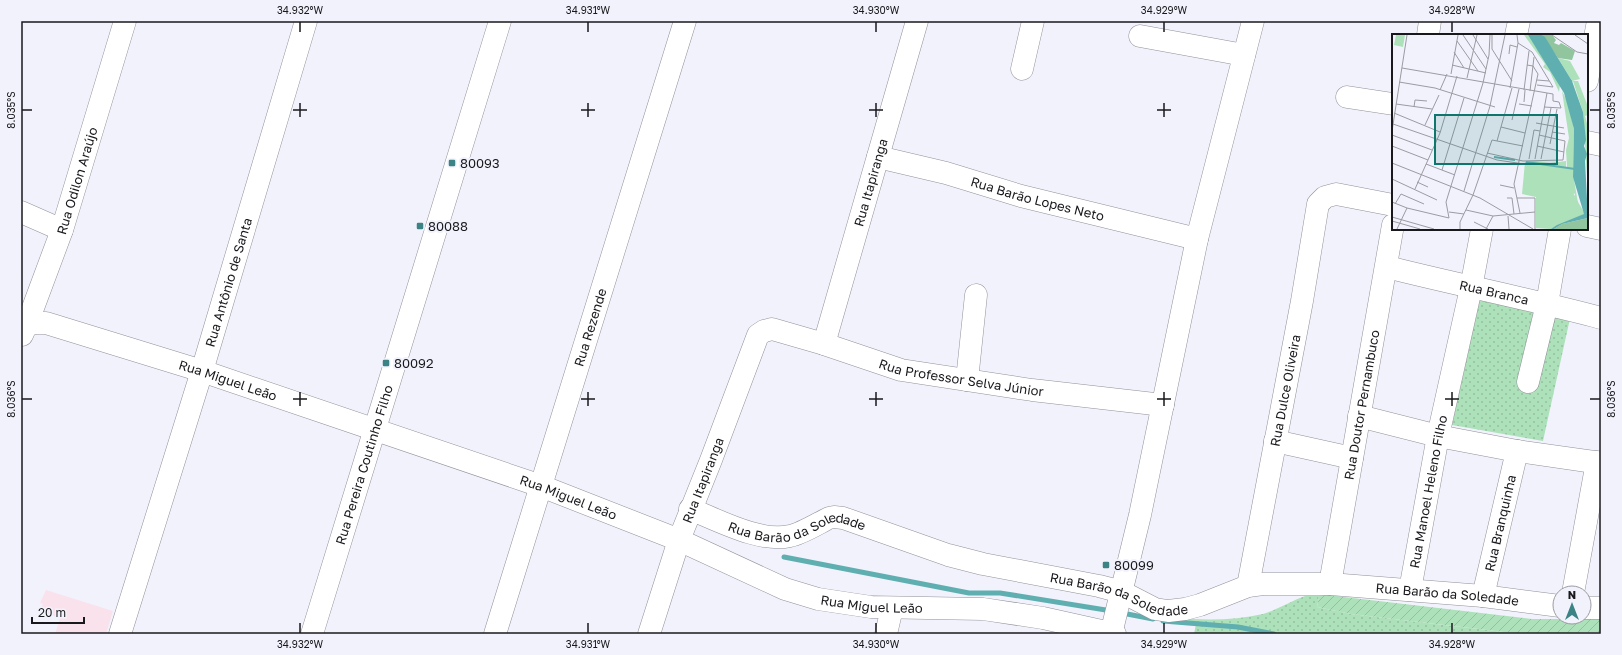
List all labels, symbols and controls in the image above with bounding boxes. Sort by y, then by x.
text: 34.932°W [277,4,323,16]
text: 34.931°W [566,4,611,16]
text: 34.930°W [853,4,900,16]
text: 34.929°W [1141,4,1188,16]
text: 34.928°W [1429,4,1476,16]
inset map [1392,34,1588,230]
text: 8.035°S [5,91,17,129]
text: 8.035°S [1605,91,1617,129]
street label: Rua Odilon Araújo [53,125,101,236]
street label: Rua Itapiranga [850,137,891,228]
place label: 80093 [460,155,500,171]
marker: 80093 [447,158,457,168]
street label: Rua Barão Lopes Neto [969,173,1106,224]
street label: Rua Antônio de Santa [202,216,255,349]
place label: 80088 [428,218,468,234]
marker: 80088 [415,221,425,231]
street label: Rua Branca [1458,277,1530,308]
street label: Rua Rezende [570,286,610,368]
street label: Rua Doutor Pernambuco [1340,328,1382,481]
street label: Rua Dulce Oliveira [1267,333,1303,448]
place label: 80092 [394,355,433,371]
street label: Rua Professor Selva Júnior [877,355,1045,399]
street label: Rua Miguel Leão [177,356,279,404]
marker: 80092 [381,358,391,368]
text: 8.036°S [5,380,17,418]
text: 8.036°S [1605,380,1617,418]
street label: Rua Pereira Coutinho Filho [332,383,396,547]
street label: Rua Manoel Heleno Filho [1406,413,1450,570]
street label: Rua Itapiranga [679,435,727,525]
street label: Rua Miguel Leão [518,471,619,523]
street label: Rua Branquinha [1481,473,1519,573]
street label: Rua Barão da Soledade [726,509,868,545]
place label: 80099 [1114,557,1154,573]
marker: 80099 [1101,560,1111,570]
street label: Rua Barão da Soledade [1049,569,1189,619]
street label: Rua Barão da Soledade [1375,580,1520,609]
north arrow [1552,585,1592,625]
text: N [1568,588,1576,601]
street label: Rua Miguel Leão [820,592,923,616]
scale bar [32,599,84,625]
text: 20 m [38,605,66,620]
text: 34.932°W [277,638,323,650]
text: 34.931°W [566,638,611,650]
text: 34.930°W [853,638,900,650]
text: 34.929°W [1141,638,1188,650]
text: 34.928°W [1429,638,1476,650]

